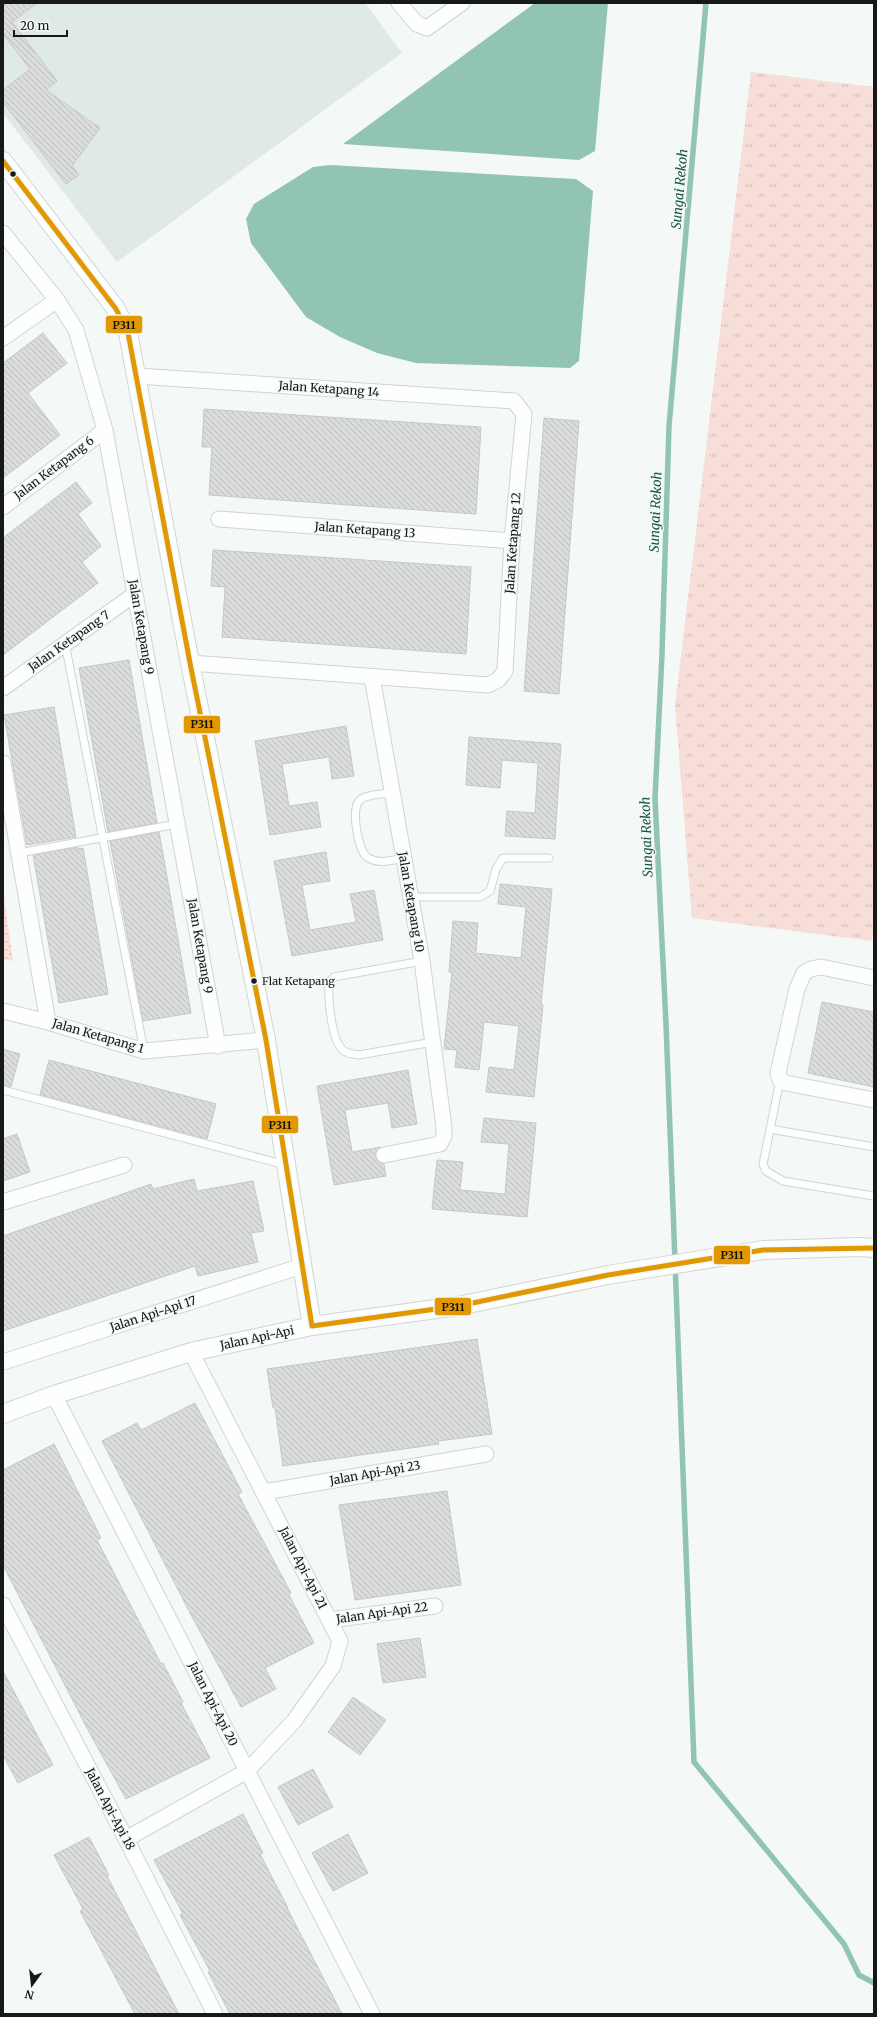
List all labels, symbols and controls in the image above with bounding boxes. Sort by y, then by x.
scale bar [14,12,67,38]
text: 20 m [20,18,49,33]
water label: Sungai Rekoh [668,148,691,230]
unlabelled marker [8,169,18,179]
line badge: P311 [105,315,143,334]
text: P311 [113,318,136,332]
street label: Jalan Ketapang 14 [277,377,381,400]
street label: Jalan Ketapang 6 [10,433,97,503]
water label: Sungai Rekoh [646,471,665,553]
street label: Jalan Ketapang 12 [501,492,524,595]
street label: Jalan Ketapang 13 [313,518,416,541]
street label: Jalan Ketapang 9 [126,577,157,676]
street label: Jalan Ketapang 7 [24,607,112,675]
line badge: P311 [183,715,221,734]
text: P311 [191,717,214,731]
water label: Sungai Rekoh [637,796,656,878]
street label: Jalan Ketapang 10 [395,850,428,954]
street label: Jalan Ketapang 9 [185,896,216,995]
place label: Flat Ketapang [262,974,335,988]
marker: Flat Ketapang [249,976,259,986]
street label: Jalan Ketapang 1 [50,1015,146,1056]
line badge: P311 [261,1115,299,1134]
text: P311 [269,1118,292,1132]
line badge: P311 [713,1245,751,1265]
text: P311 [721,1248,744,1262]
street label: Jalan Api-Api 17 [107,1292,198,1335]
line badge: P311 [434,1297,472,1316]
text: P311 [442,1300,465,1314]
street label: Jalan Api-Api [217,1322,295,1353]
street label: Jalan Api-Api 23 [327,1457,422,1488]
street label: Jalan Api-Api 21 [276,1523,331,1612]
street label: Jalan Api-Api 22 [334,1599,429,1627]
street label: Jalan Api-Api 20 [185,1658,241,1749]
street label: Jalan Api-Api 18 [82,1764,138,1852]
north arrow [12,1965,52,2005]
text: N [23,1987,35,2003]

